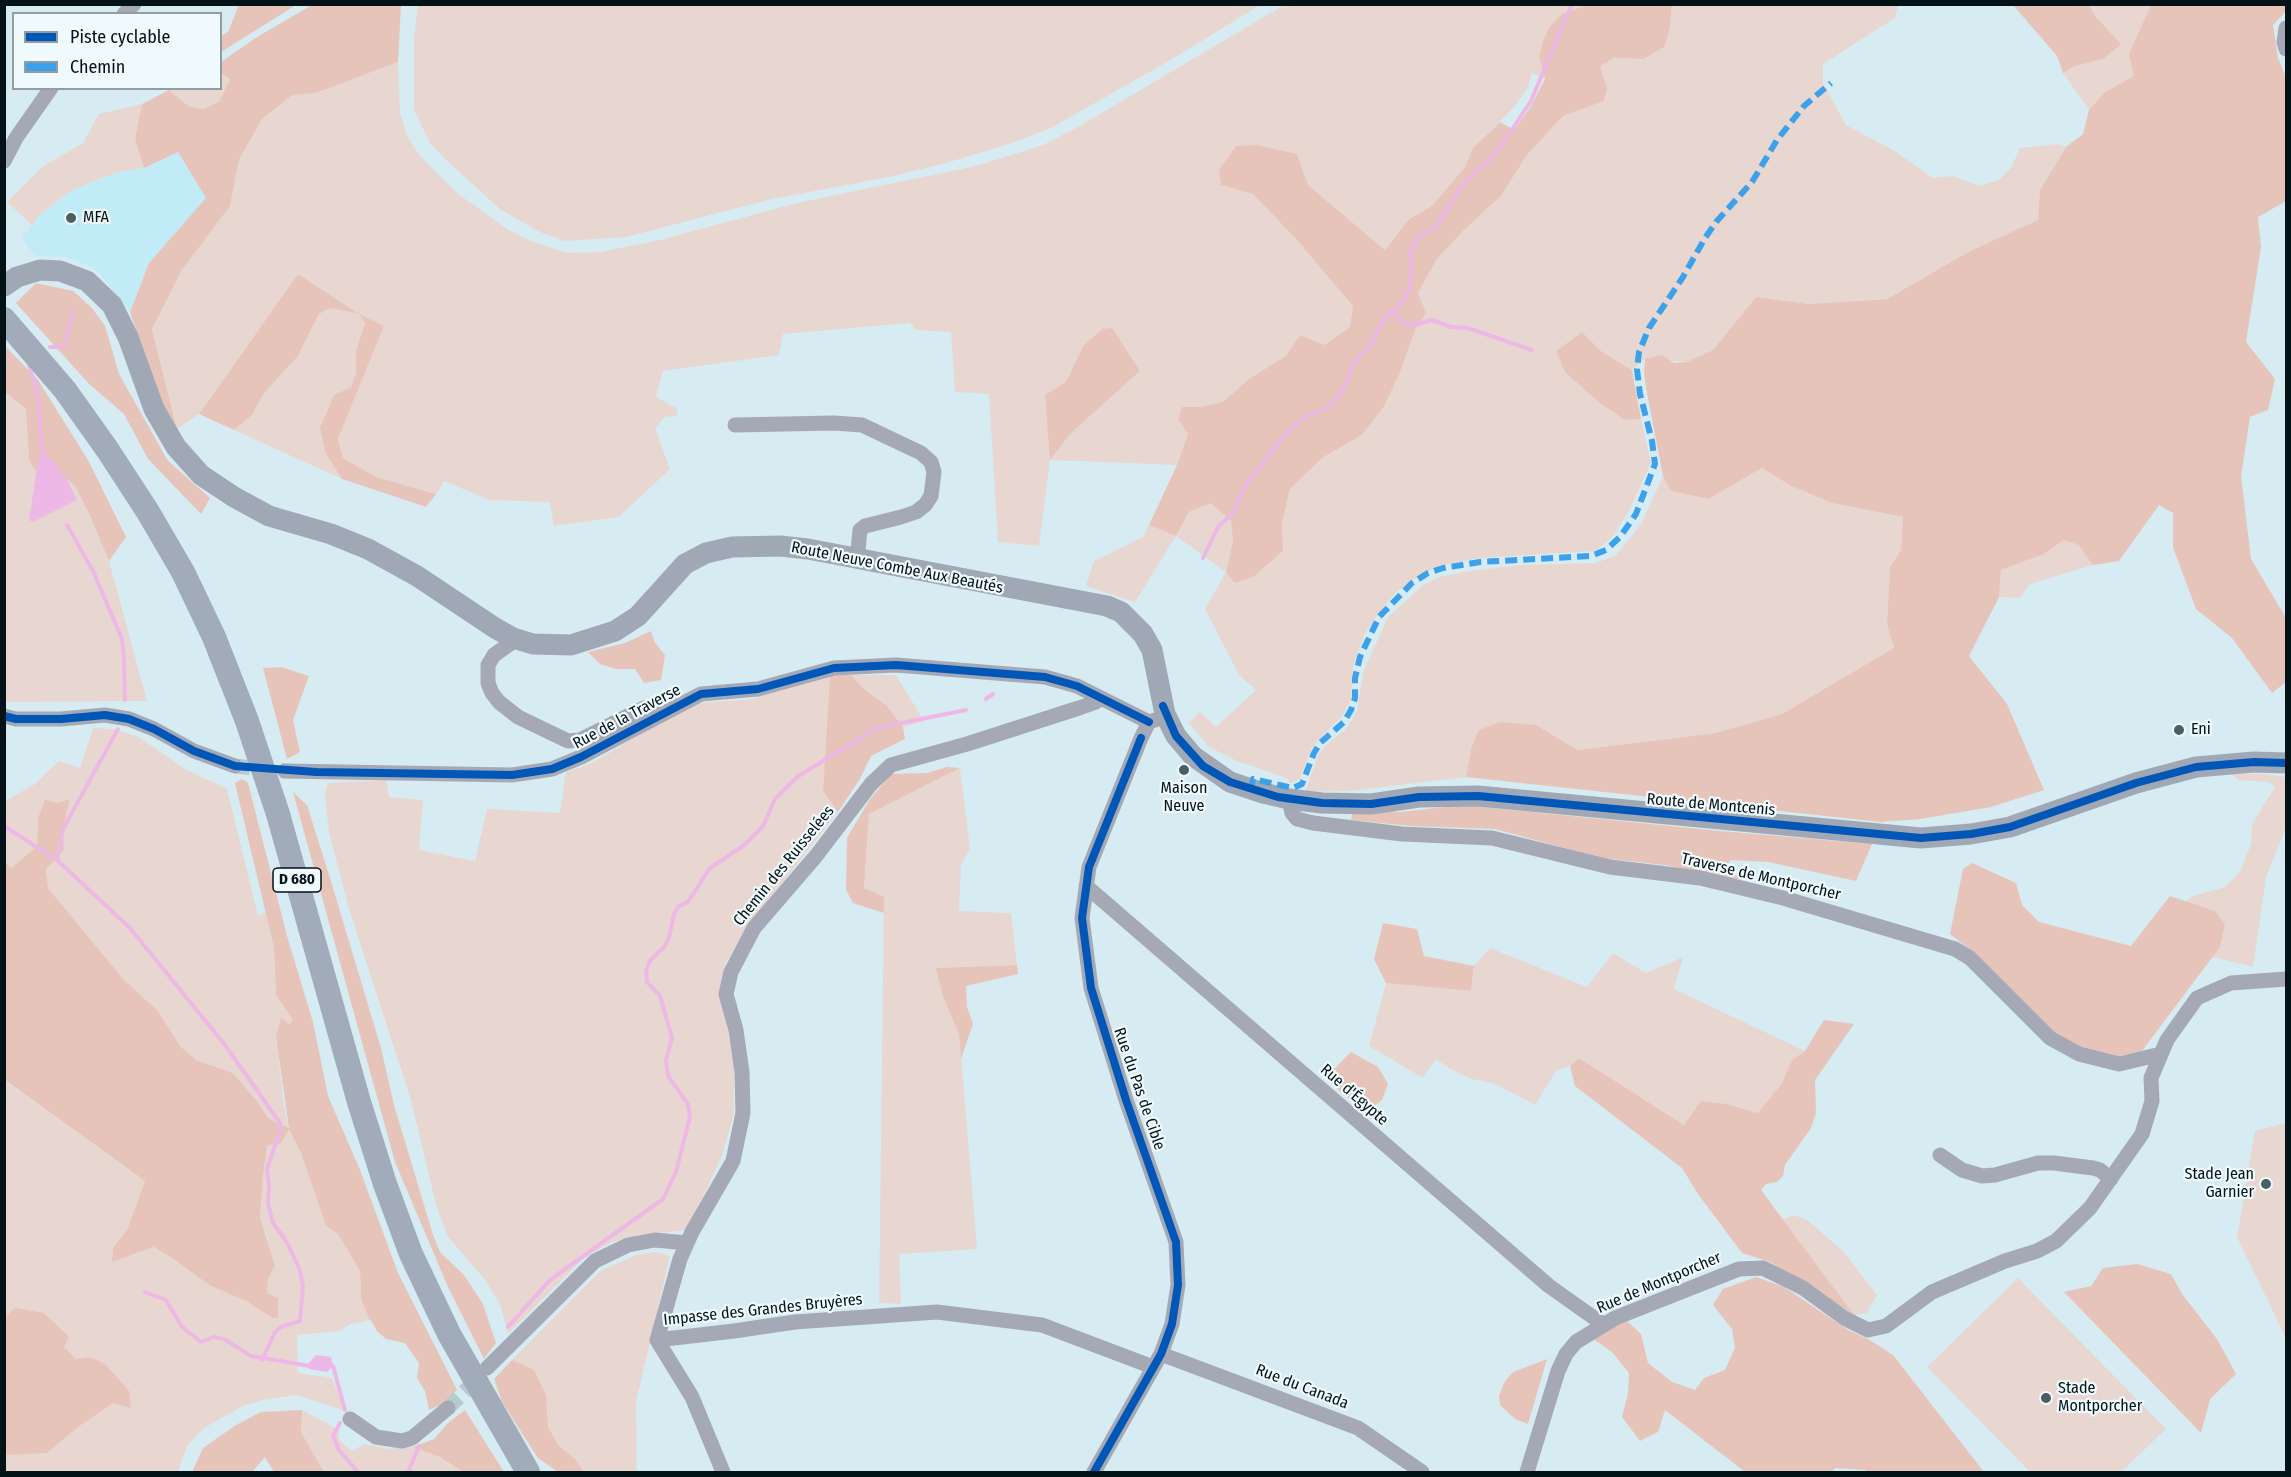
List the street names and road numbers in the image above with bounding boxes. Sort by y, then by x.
street label: Route Neuve Combe Aux Beautés [789,538,1005,598]
street label: Rue de la Traverse [570,680,684,754]
street label: Route de Montcenis [1646,790,1776,820]
street label: Chemin des Ruisselées [730,802,838,930]
street label: Traverse de Montporcher [1679,849,1843,905]
road number: D 680 [273,868,321,892]
street label: Rue du Pas de Cible [1109,1025,1169,1153]
street label: Rue d'Égypte [1316,1060,1392,1130]
street label: Rue de Montporcher [1594,1248,1724,1318]
street label: Impasse des Grandes Bruyères [663,1290,863,1330]
street label: Rue du Canada [1253,1360,1351,1414]

